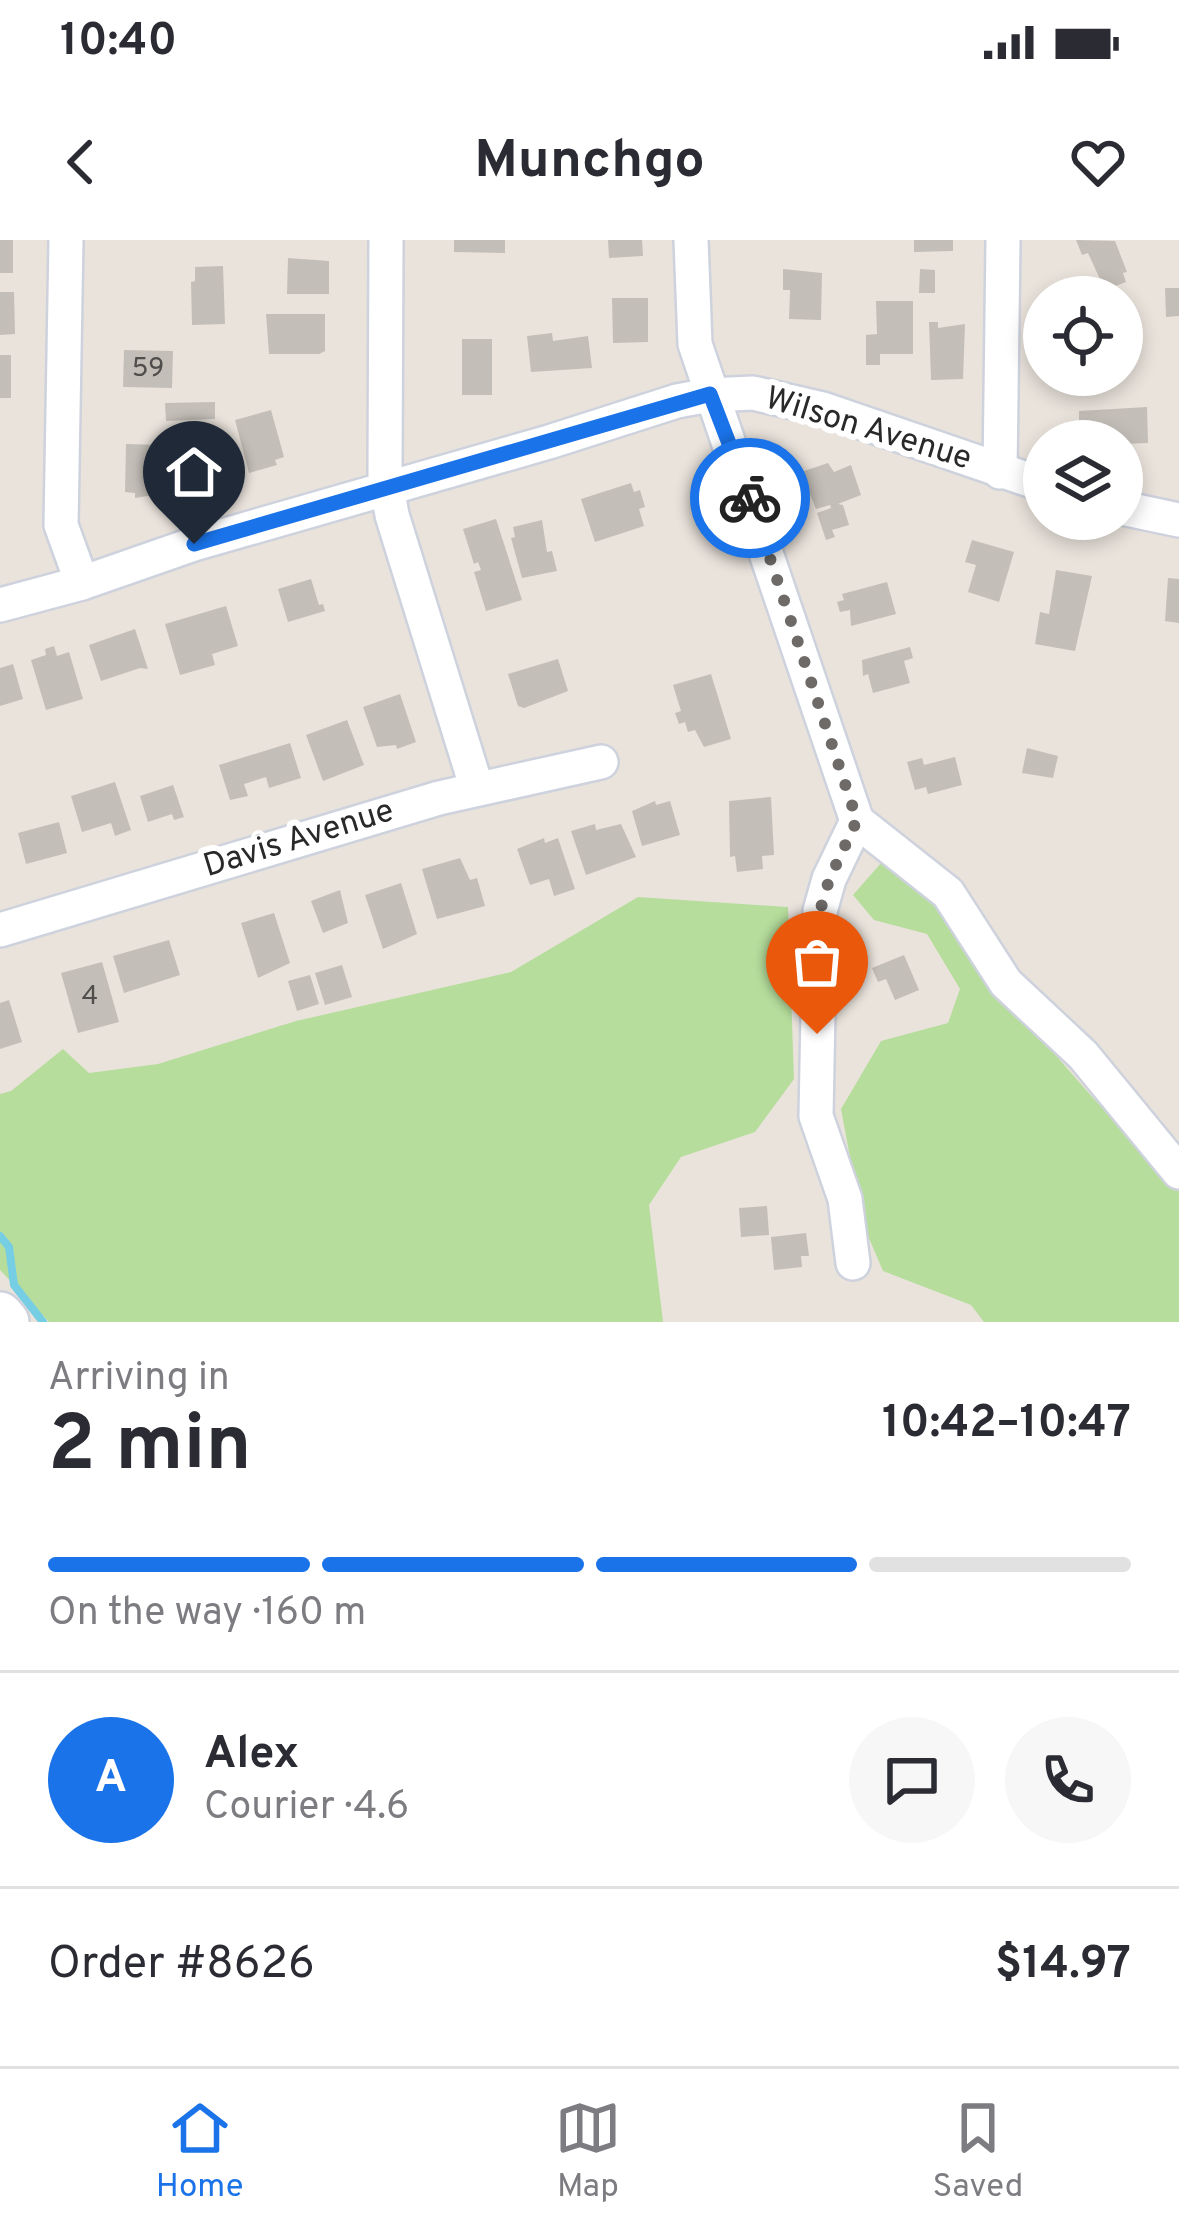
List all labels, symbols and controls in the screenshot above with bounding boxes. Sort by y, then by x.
text: 10:40 [60,14,177,71]
text: Munchgo [474,128,705,197]
icon: back [48,129,114,195]
icon: heart [1065,129,1131,195]
map controls [1023,276,1143,540]
button: locate [1023,276,1143,396]
house number: 59 [132,352,164,386]
street label: Wilson Avenue [760,379,976,481]
button: layers [1023,420,1143,540]
pin [143,421,245,544]
courier [690,438,810,558]
icon: home [161,439,227,505]
icon: bike [717,465,783,531]
street label: Davis Avenue [199,791,399,889]
pin [766,911,868,1034]
icon: bag [784,929,850,995]
house number: 4 [82,980,98,1014]
text: Arriving in [48,1355,230,1404]
text: 10:42–10:47 [882,1396,1131,1453]
text: 2 min [48,1399,252,1498]
text: On the way · 160 m [48,1590,366,1639]
button: chat [849,1717,975,1843]
button: phone [1005,1717,1131,1843]
text: Alex [204,1727,299,1784]
text: A [95,1751,127,1808]
text: Courier · 4.6 [204,1784,409,1833]
text: Order #8626 [48,1937,315,1994]
text: $14.97 [995,1937,1131,1994]
tab: Home [156,2095,243,2209]
tab: Map [555,2095,621,2209]
tab: Saved [933,2095,1023,2209]

